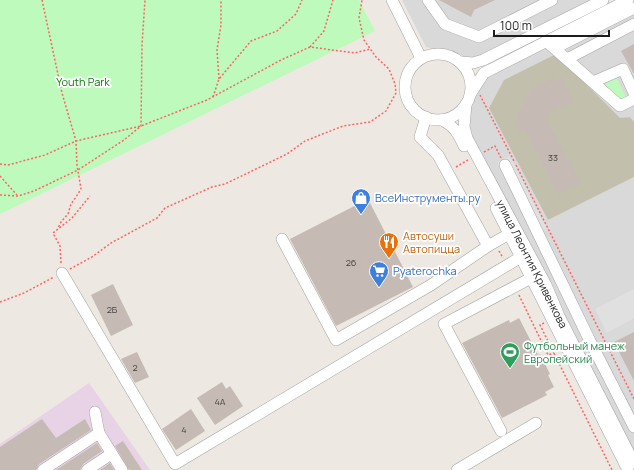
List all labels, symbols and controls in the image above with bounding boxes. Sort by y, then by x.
scale bar [494,12,609,38]
text: 100 m [500,17,532,34]
park label: Youth Park [56,74,110,89]
house number: 33 [548,151,558,164]
shop icon: ВсеИнструменты.ру [350,187,372,215]
place label: ВсеИнструменты.ру [375,190,480,205]
street label: улица Леонтия Кривенкова [493,197,571,331]
place label: Автосуши Автопицца [403,228,460,256]
restaurant icon: Автосуши Автопицца [378,231,400,259]
house number: 26 [346,256,357,269]
supermarket icon: Pyaterochka [368,260,390,288]
place label: Pyaterochka [393,263,457,278]
house number: 2Б [107,303,118,316]
place label: Футбольный манеж Европейский [524,338,625,366]
sports icon: Футбольный манеж Европейский [499,341,521,369]
house number: 2 [132,361,138,374]
house number: 4А [214,395,226,408]
house number: 4 [181,423,187,436]

